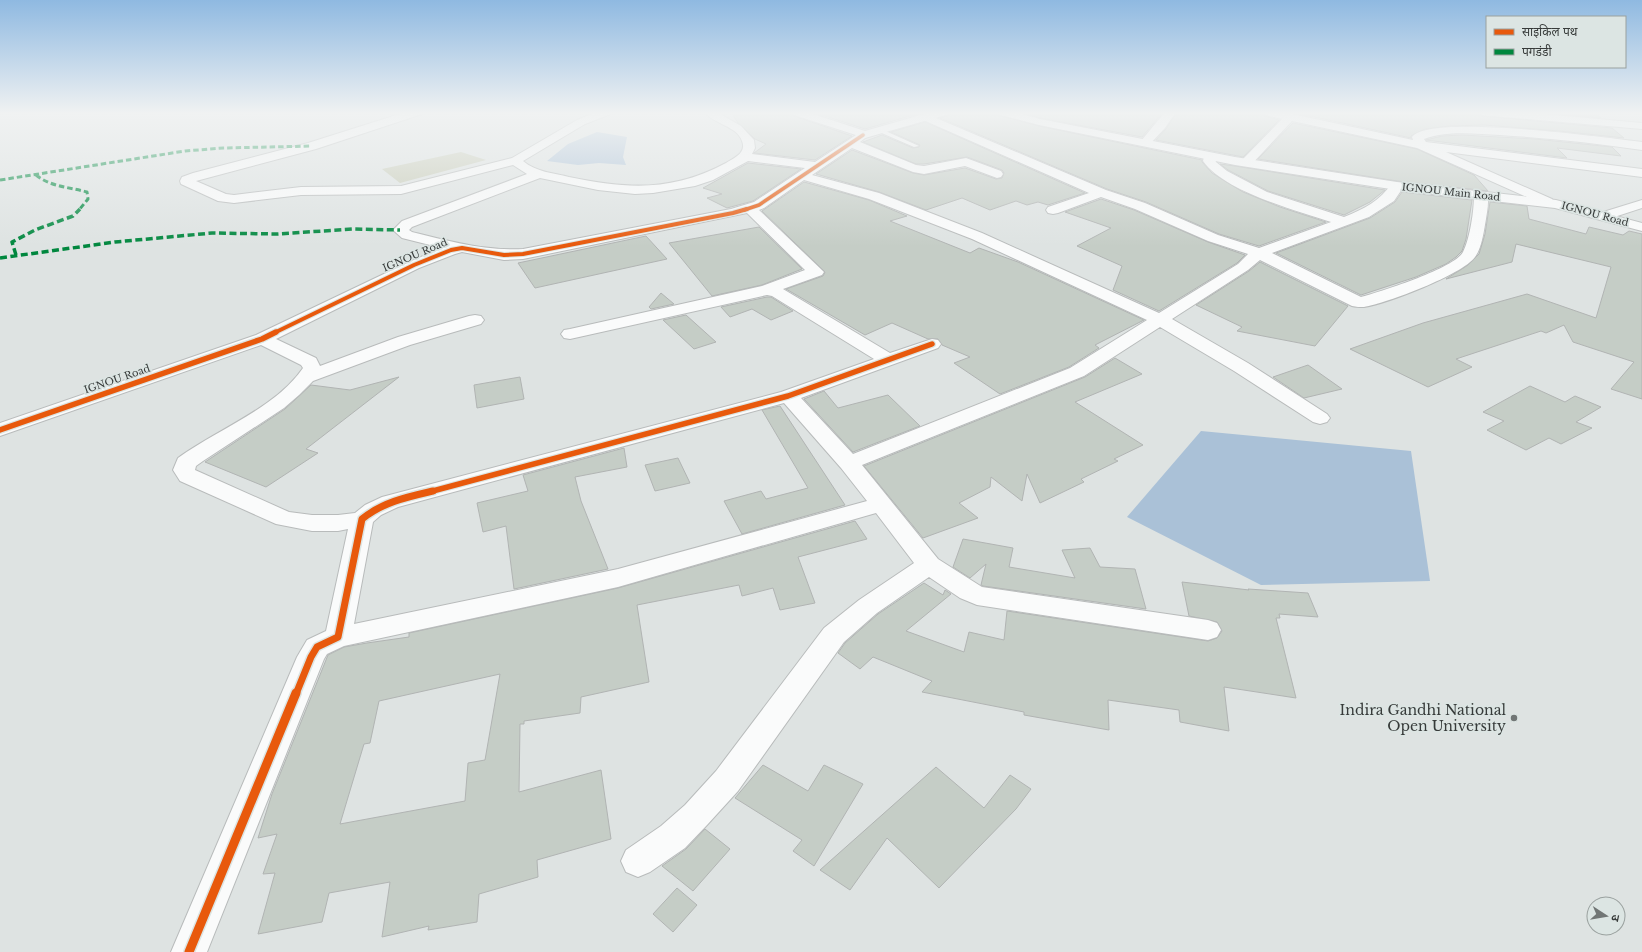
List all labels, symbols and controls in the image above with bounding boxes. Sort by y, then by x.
legend [1486,16,1626,68]
text: साइकिल पथ [1522,24,1578,39]
text: पगडंडी [1522,44,1552,59]
street label: IGNOU Main Road [1401,180,1501,204]
street label: IGNOU Road [1560,199,1630,229]
street label: IGNOU Road [381,235,450,274]
street label: IGNOU Road [82,362,152,396]
place label: Indira Gandhi National Open University [1340,701,1506,735]
marker: Indira Gandhi National Open University [1509,713,1519,723]
north arrow [1586,896,1626,936]
text: उ [1608,913,1623,923]

